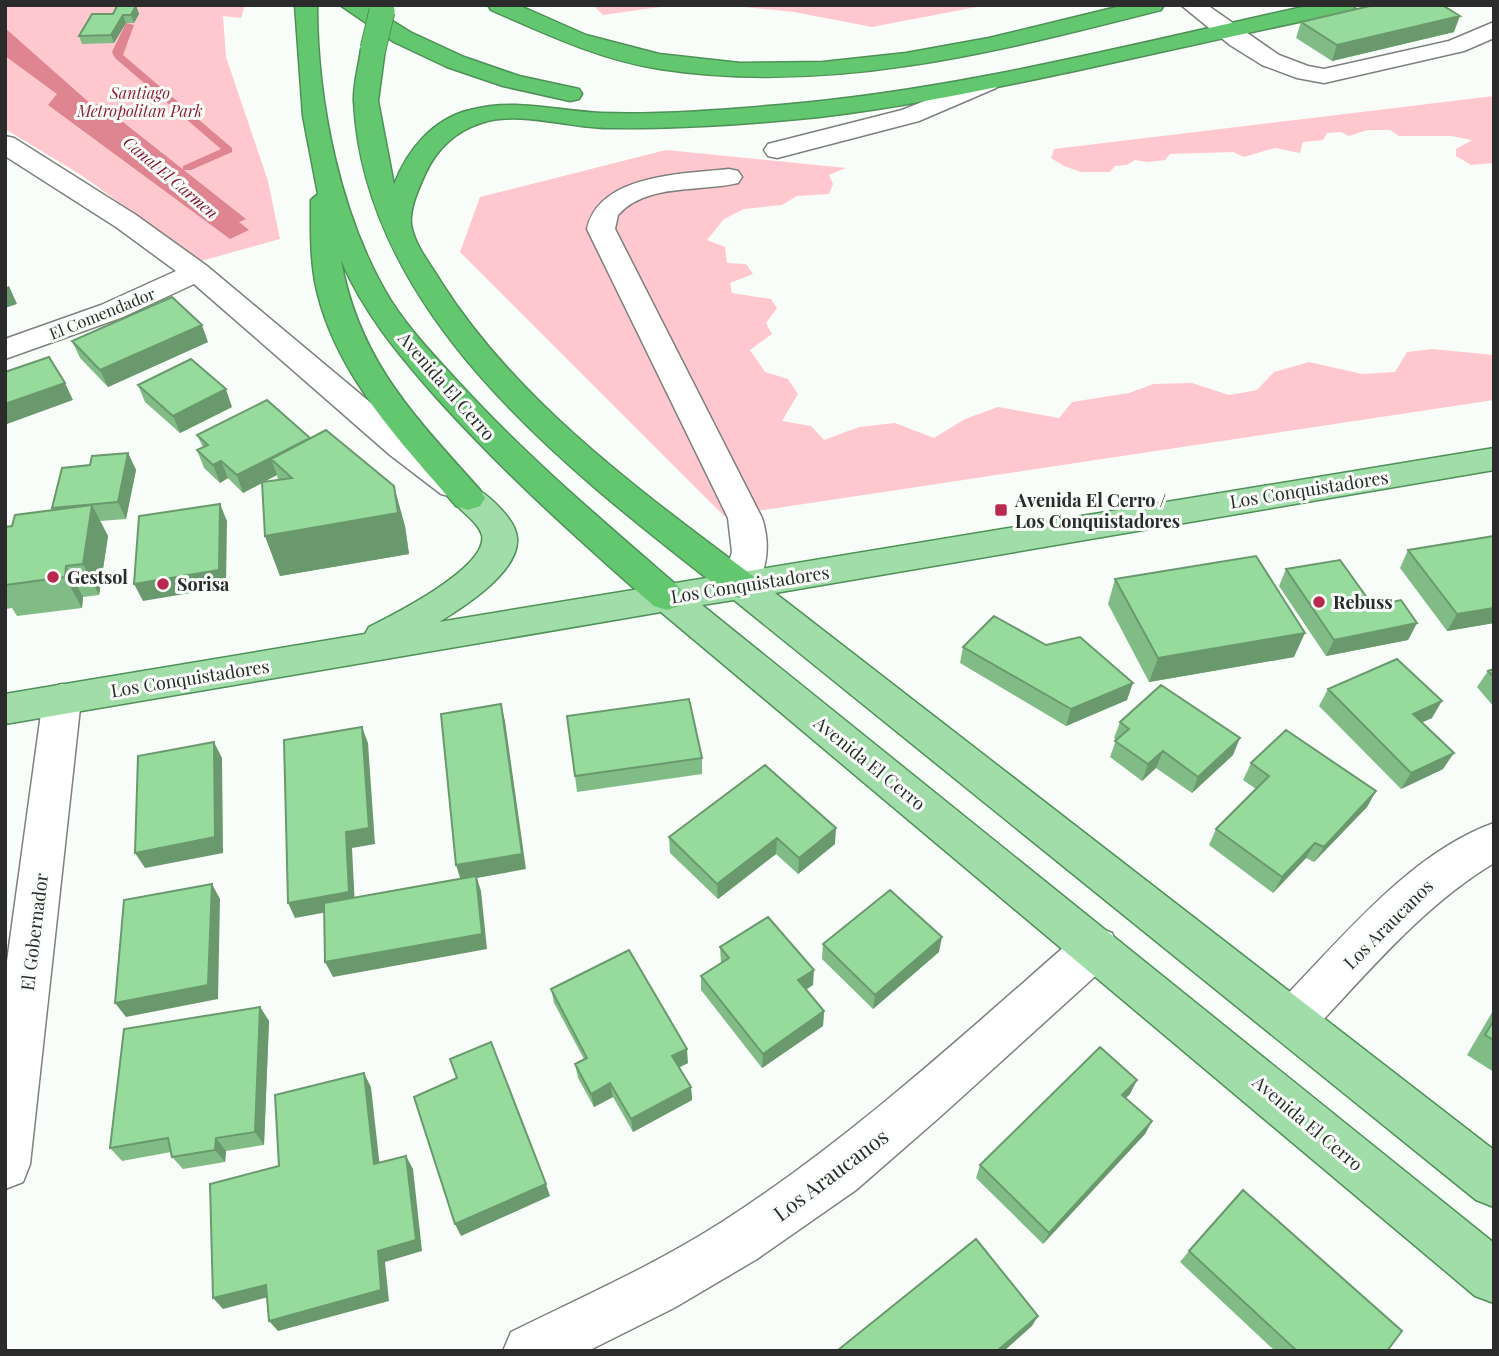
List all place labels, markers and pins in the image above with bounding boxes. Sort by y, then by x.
place label: Avenida El Cerro / Los Conquistadores [1014,488,1180,533]
marker: Avenida El Cerro / Los Conquistadores [993,502,1009,518]
place label: Gestsol [67,565,128,589]
marker: Gestsol [45,569,61,585]
place label: Sorisa [177,572,230,596]
marker: Sorisa [155,576,171,592]
place label: Rebuss [1333,590,1393,614]
marker: Rebuss [1311,594,1327,610]

